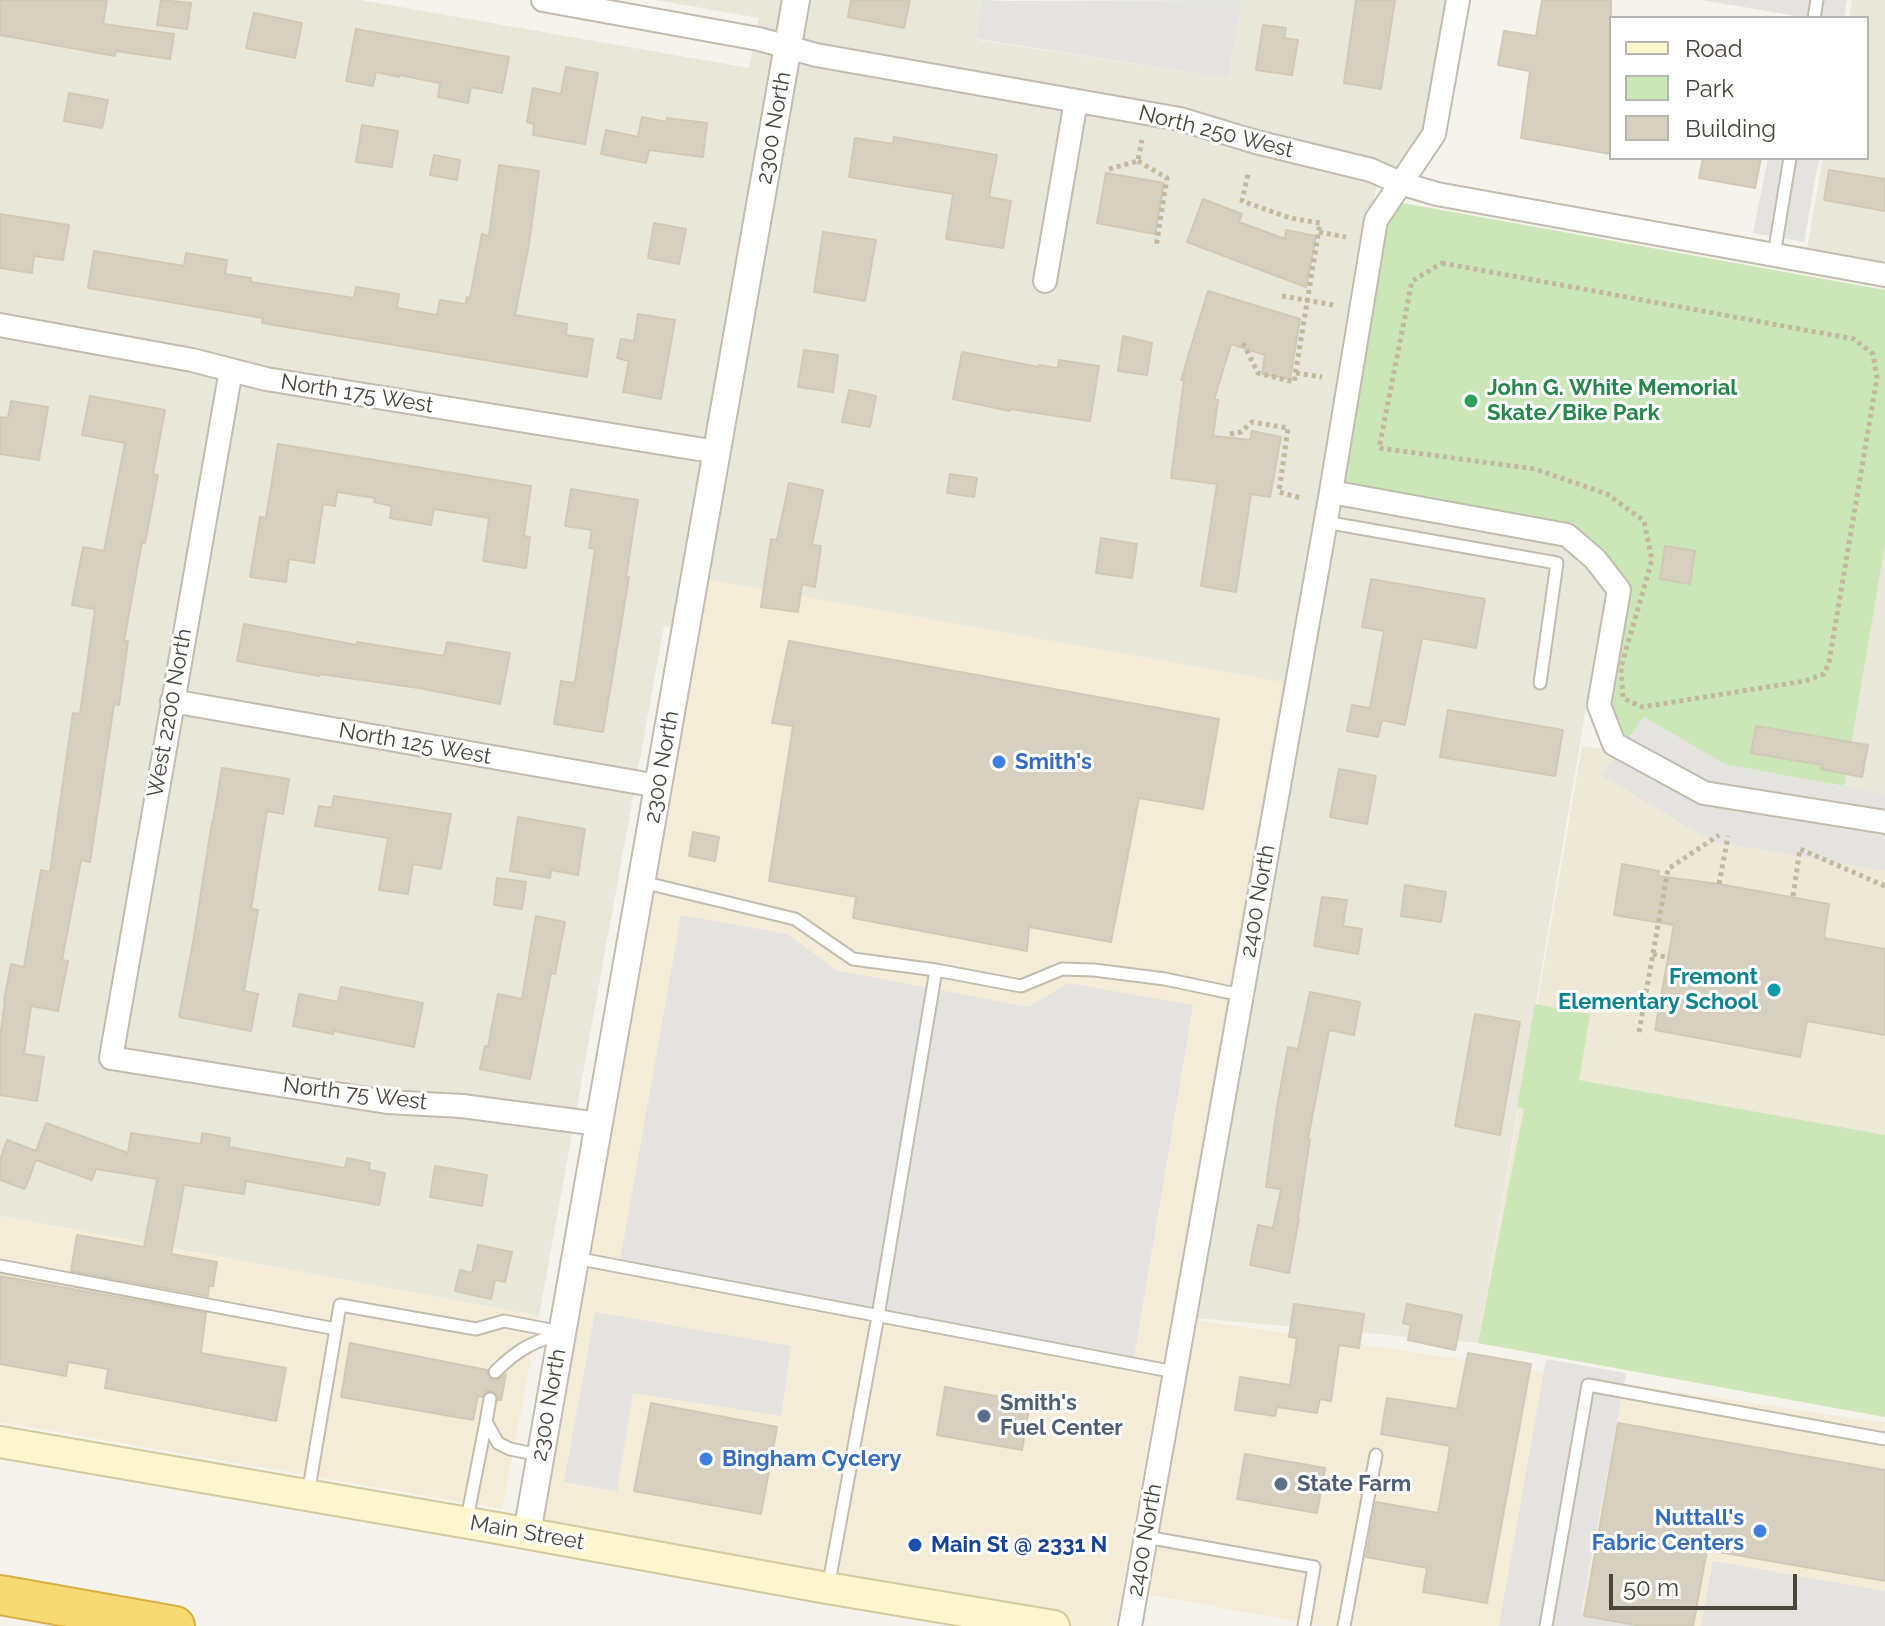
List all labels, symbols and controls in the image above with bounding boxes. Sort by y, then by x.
legend [1609,16,1869,160]
text: Road [1685,34,1743,63]
street label: 2300 North [751,70,797,186]
text: Park [1685,74,1734,103]
street label: North 250 West [1136,100,1296,164]
text: Building [1685,114,1776,143]
street label: North 175 West [279,369,435,419]
place label: John G. White Memorial Skate/Bike Park [1487,375,1737,426]
marker: John G. White Memorial Skate/Bike Park [1462,392,1480,410]
street label: West 2200 North [142,626,198,800]
street label: 2300 North [639,709,685,825]
street label: North 125 West [337,718,493,770]
place label: Smith's [1015,749,1092,775]
marker: Smith's [990,753,1008,771]
street label: 2400 North [1235,843,1281,959]
place label: Fremont Elementary School [1558,964,1758,1016]
marker: Fremont Elementary School [1765,981,1783,999]
street label: North 75 West [281,1072,429,1116]
street label: 2300 North [526,1347,572,1463]
place label: Smith's Fuel Center [1000,1390,1123,1442]
marker: Smith's Fuel Center [975,1407,993,1425]
place label: Bingham Cyclery [722,1446,901,1472]
marker: Bingham Cyclery [697,1450,715,1468]
place label: State Farm [1297,1471,1411,1497]
marker: State Farm [1272,1475,1290,1493]
street label: 2400 North [1122,1482,1168,1598]
place label: Nuttall's Fabric Centers [1592,1505,1744,1556]
street label: Main Street [468,1510,586,1556]
marker: Nuttall's Fabric Centers [1751,1522,1769,1540]
place label: Main St @ 2331 N [931,1532,1107,1558]
marker: Main St @ 2331 N [906,1536,924,1554]
scale bar [1613,1558,1801,1608]
text: 50 m [1623,1573,1679,1602]

